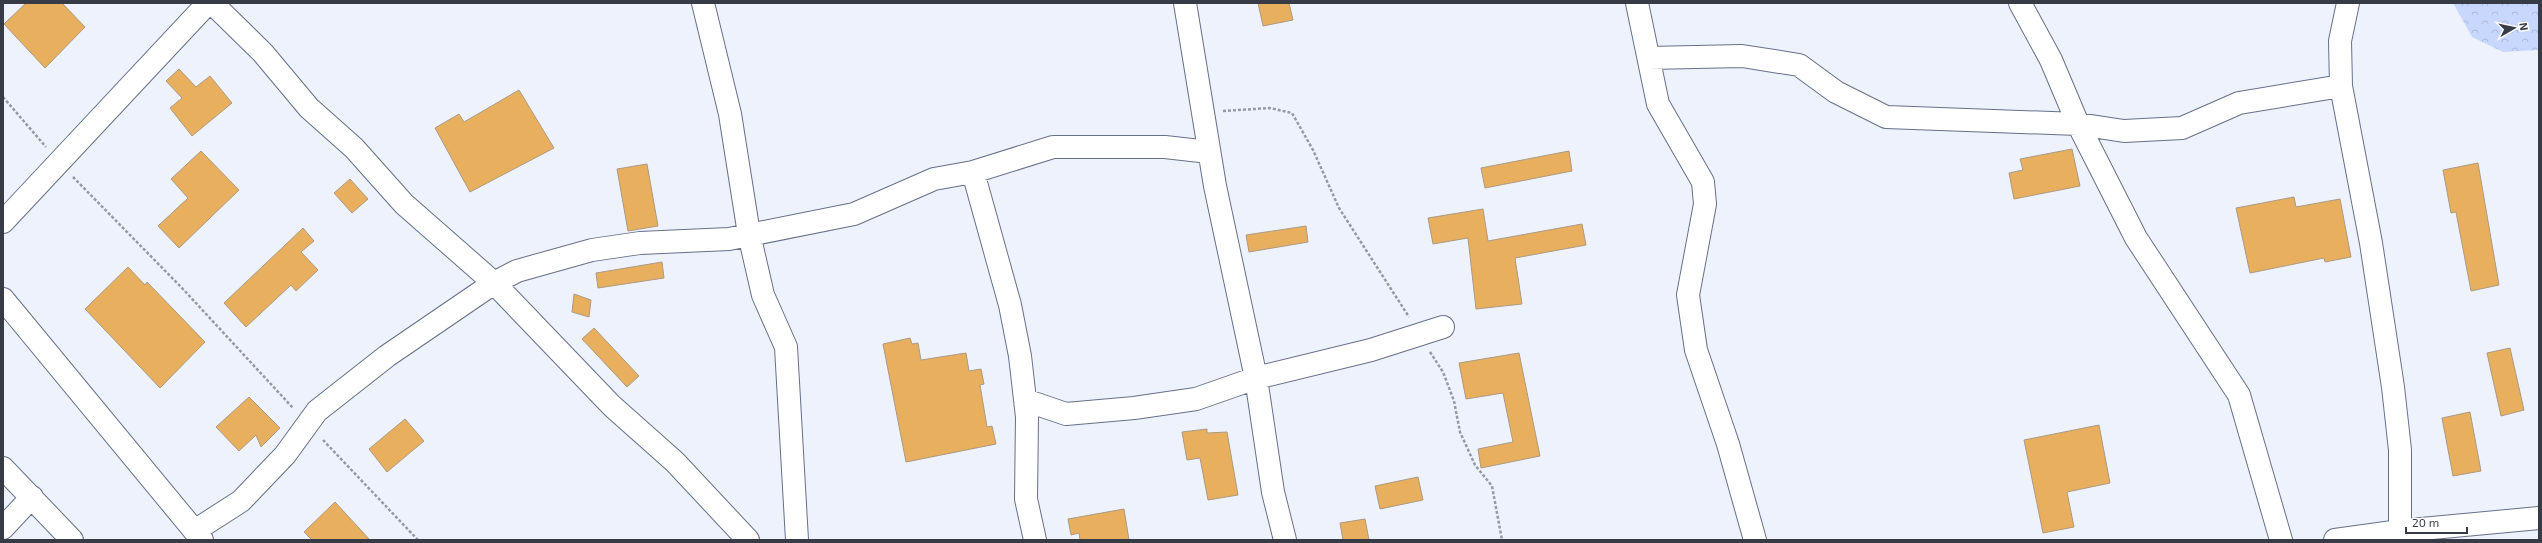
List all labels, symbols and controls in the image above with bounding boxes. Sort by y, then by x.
north arrow [2494,8,2534,48]
text: N [2517,21,2531,31]
scale bar [2406,509,2467,535]
text: 20 m [2412,515,2439,529]

